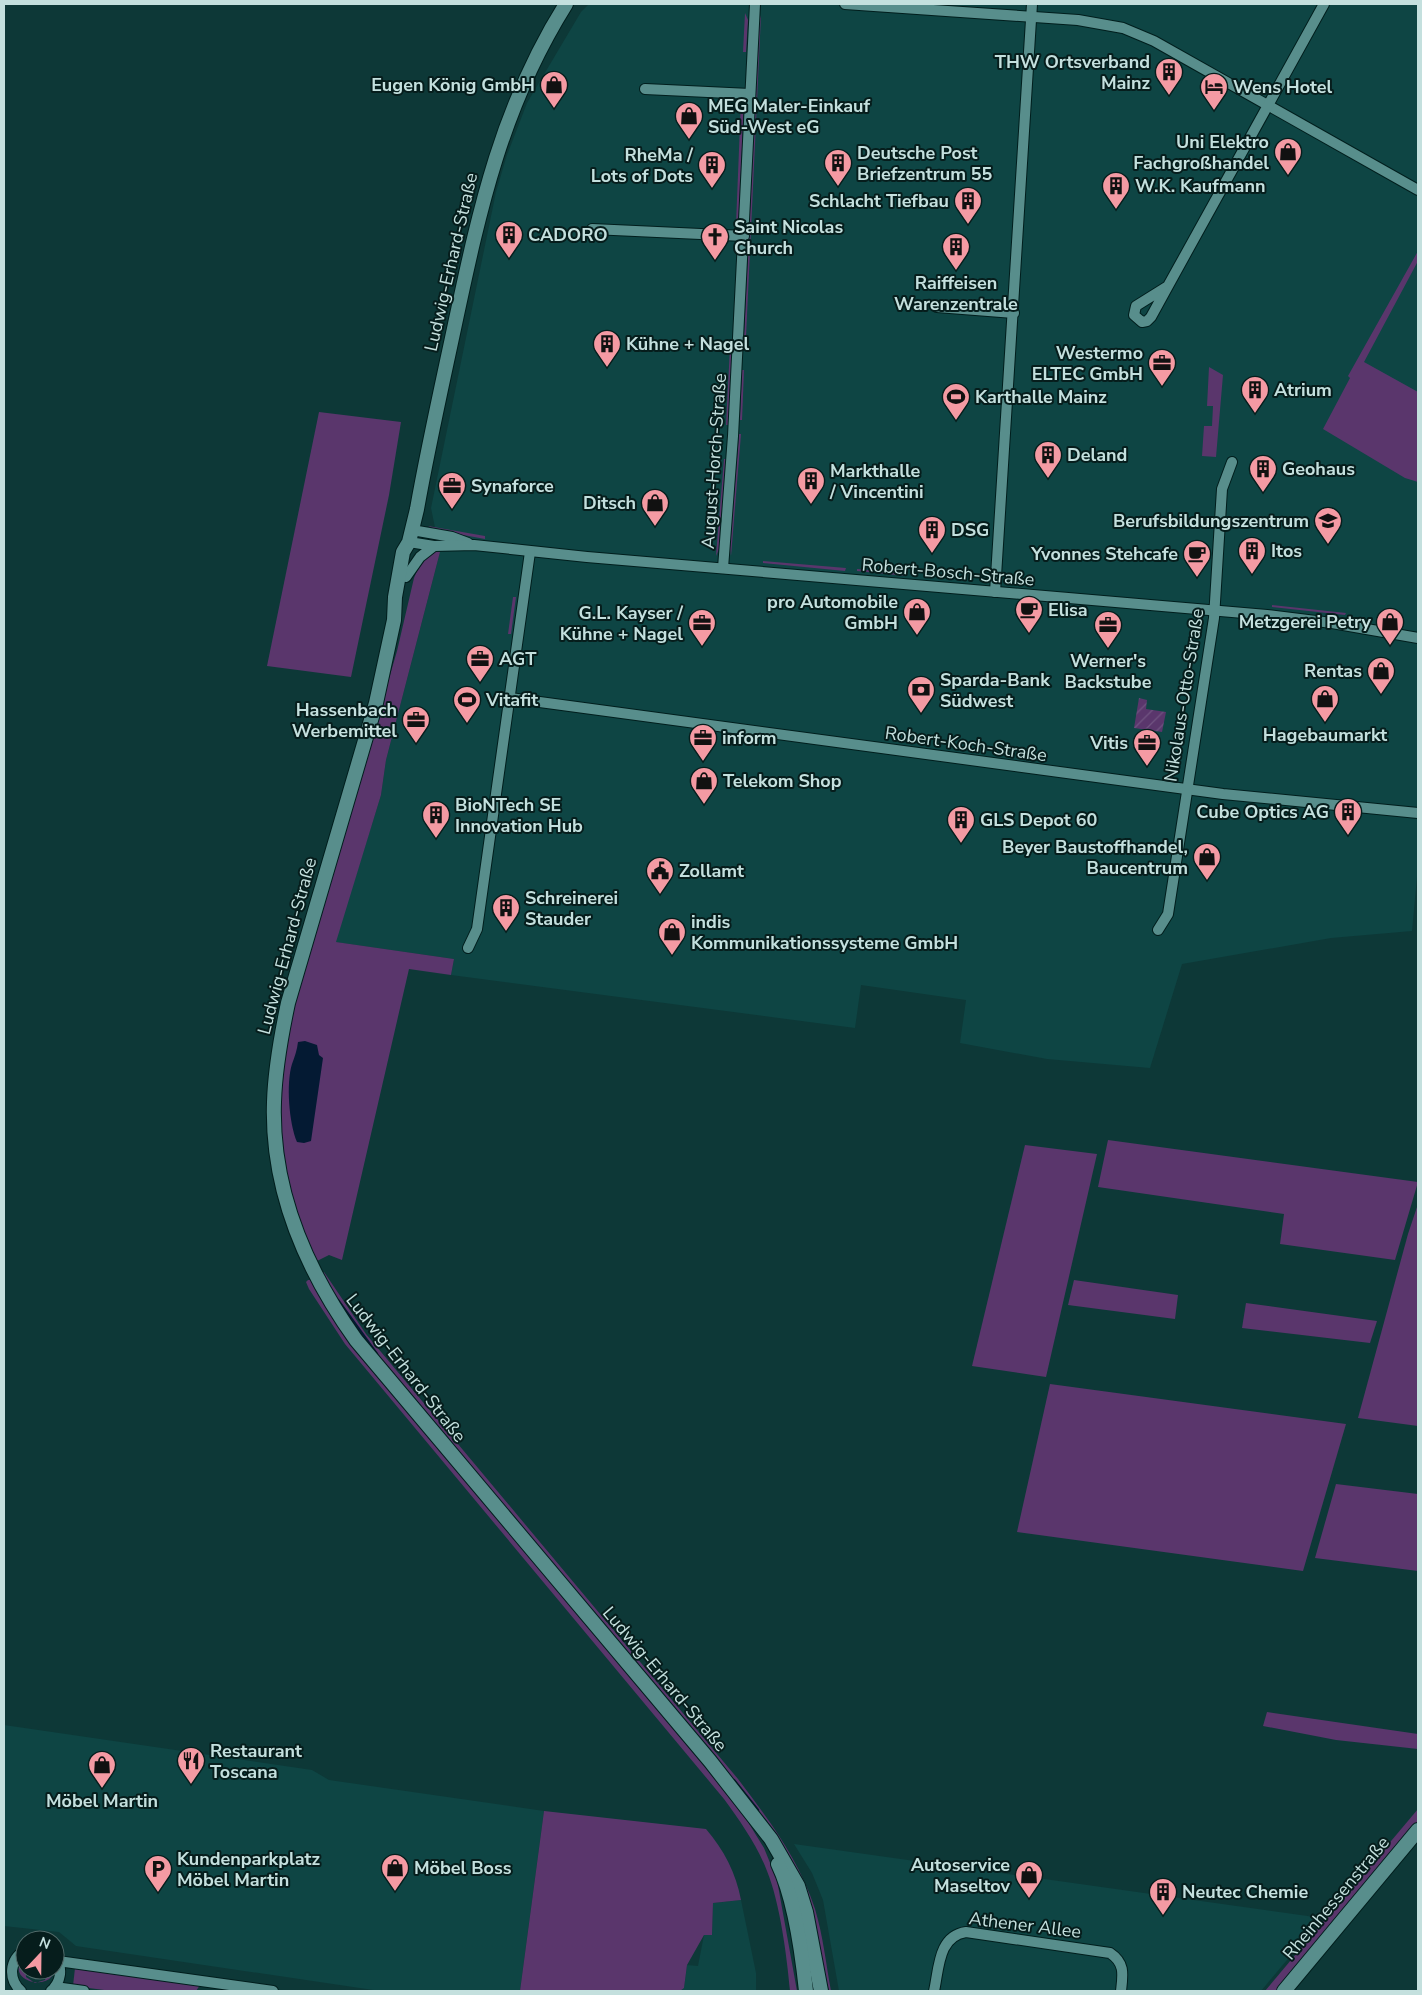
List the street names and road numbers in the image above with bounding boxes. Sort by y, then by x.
street label: Ludwig-Erhard-Straße [419,170,483,354]
street label: August-Horch-Straße [696,372,732,550]
street label: Robert-Bosch-Straße [861,553,1035,591]
street label: Nikolaus-Otto-Straße [1158,607,1210,783]
street label: Robert-Koch-Straße [883,721,1049,767]
street label: Ludwig-Erhard-Straße [252,855,322,1037]
street label: Ludwig-Erhard-Straße [340,1289,472,1447]
street label: Ludwig-Erhard-Straße [597,1601,733,1757]
street label: Rheinhessenstraße [1277,1831,1395,1965]
street label: Athener Allee [968,1906,1082,1944]

